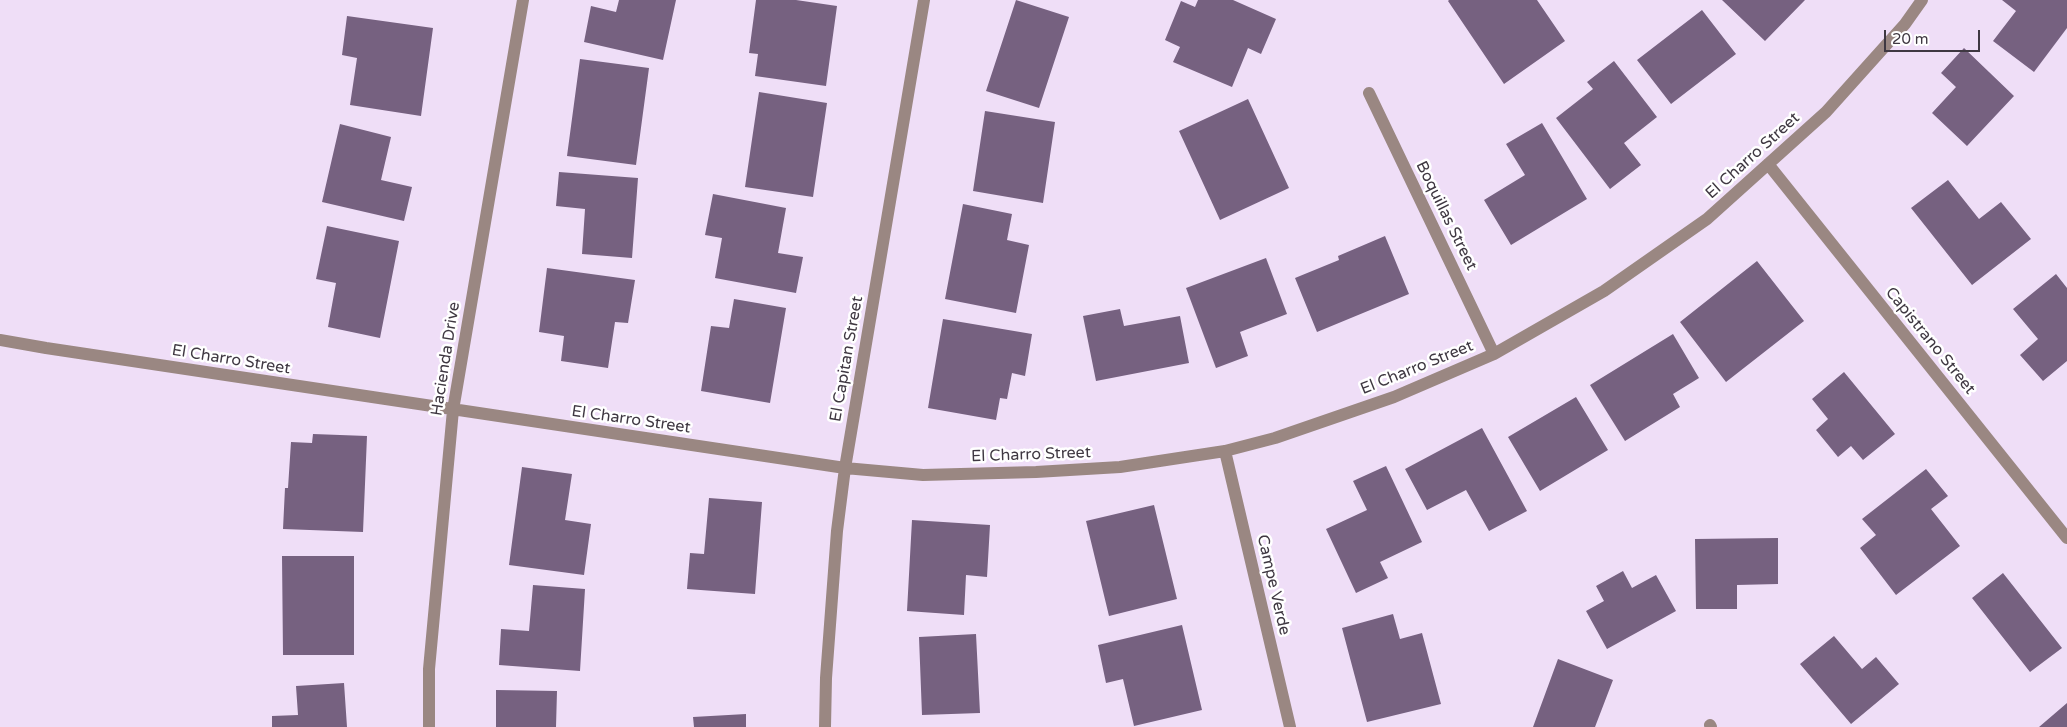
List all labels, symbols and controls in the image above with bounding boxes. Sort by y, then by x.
scale bar [1887,20,1983,52]
text: 20 m [1892,30,1929,48]
street label: El Charro Street [1702,109,1804,203]
street label: Boquillas Street [1411,158,1481,274]
street label: Capistrano Street [1881,284,1979,398]
street label: El Capitan Street [826,295,868,423]
street label: Hacienda Drive [428,301,464,417]
street label: El Charro Street [1358,337,1476,399]
street label: El Charro Street [170,341,292,379]
street label: El Charro Street [570,402,692,438]
street label: El Charro Street [971,443,1091,467]
street label: Campe Verde [1252,533,1294,637]

